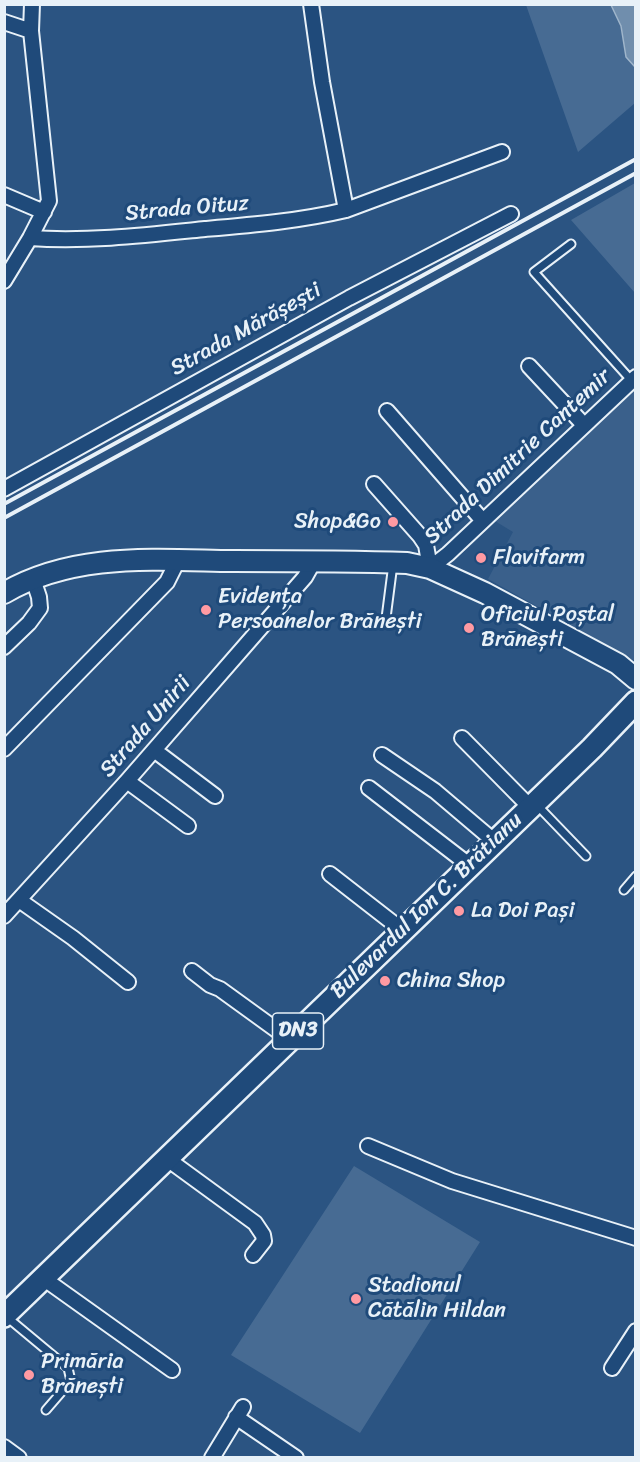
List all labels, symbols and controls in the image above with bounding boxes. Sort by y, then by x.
street label: Strada Oituz [124,190,250,228]
street label: Strada Mărășești [166,278,326,382]
street label: Strada Dimitrie Cantemir [419,364,617,550]
place label: Shop&Go [294,509,381,535]
marker: Shop&Go [386,515,400,529]
place label: Flavifarm [493,545,585,571]
marker: Flavifarm [474,551,488,565]
place label: Evidența Persoanelor Brănești [218,584,422,636]
place label: Oficiul Poștal Brănești [481,602,614,654]
marker: Evidența Persoanelor Brănești [199,603,213,617]
marker: Oficiul Poștal Brănești [462,621,476,635]
street label: Strada Unirii [95,671,197,783]
street label: Bulevardul Ion C. Brătianu [325,807,529,1005]
place label: La Doi Pași [471,898,575,924]
marker: La Doi Pași [452,904,466,918]
place label: China Shop [397,968,505,994]
marker: China Shop [378,974,392,988]
road number: DN3 [272,1013,324,1049]
place label: Stadionul Cătălin Hildan [368,1273,506,1324]
marker: Stadionul Cătălin Hildan [349,1292,363,1306]
place label: Primăria Brănești [41,1349,124,1400]
marker: Primăria Brănești [22,1368,36,1382]

